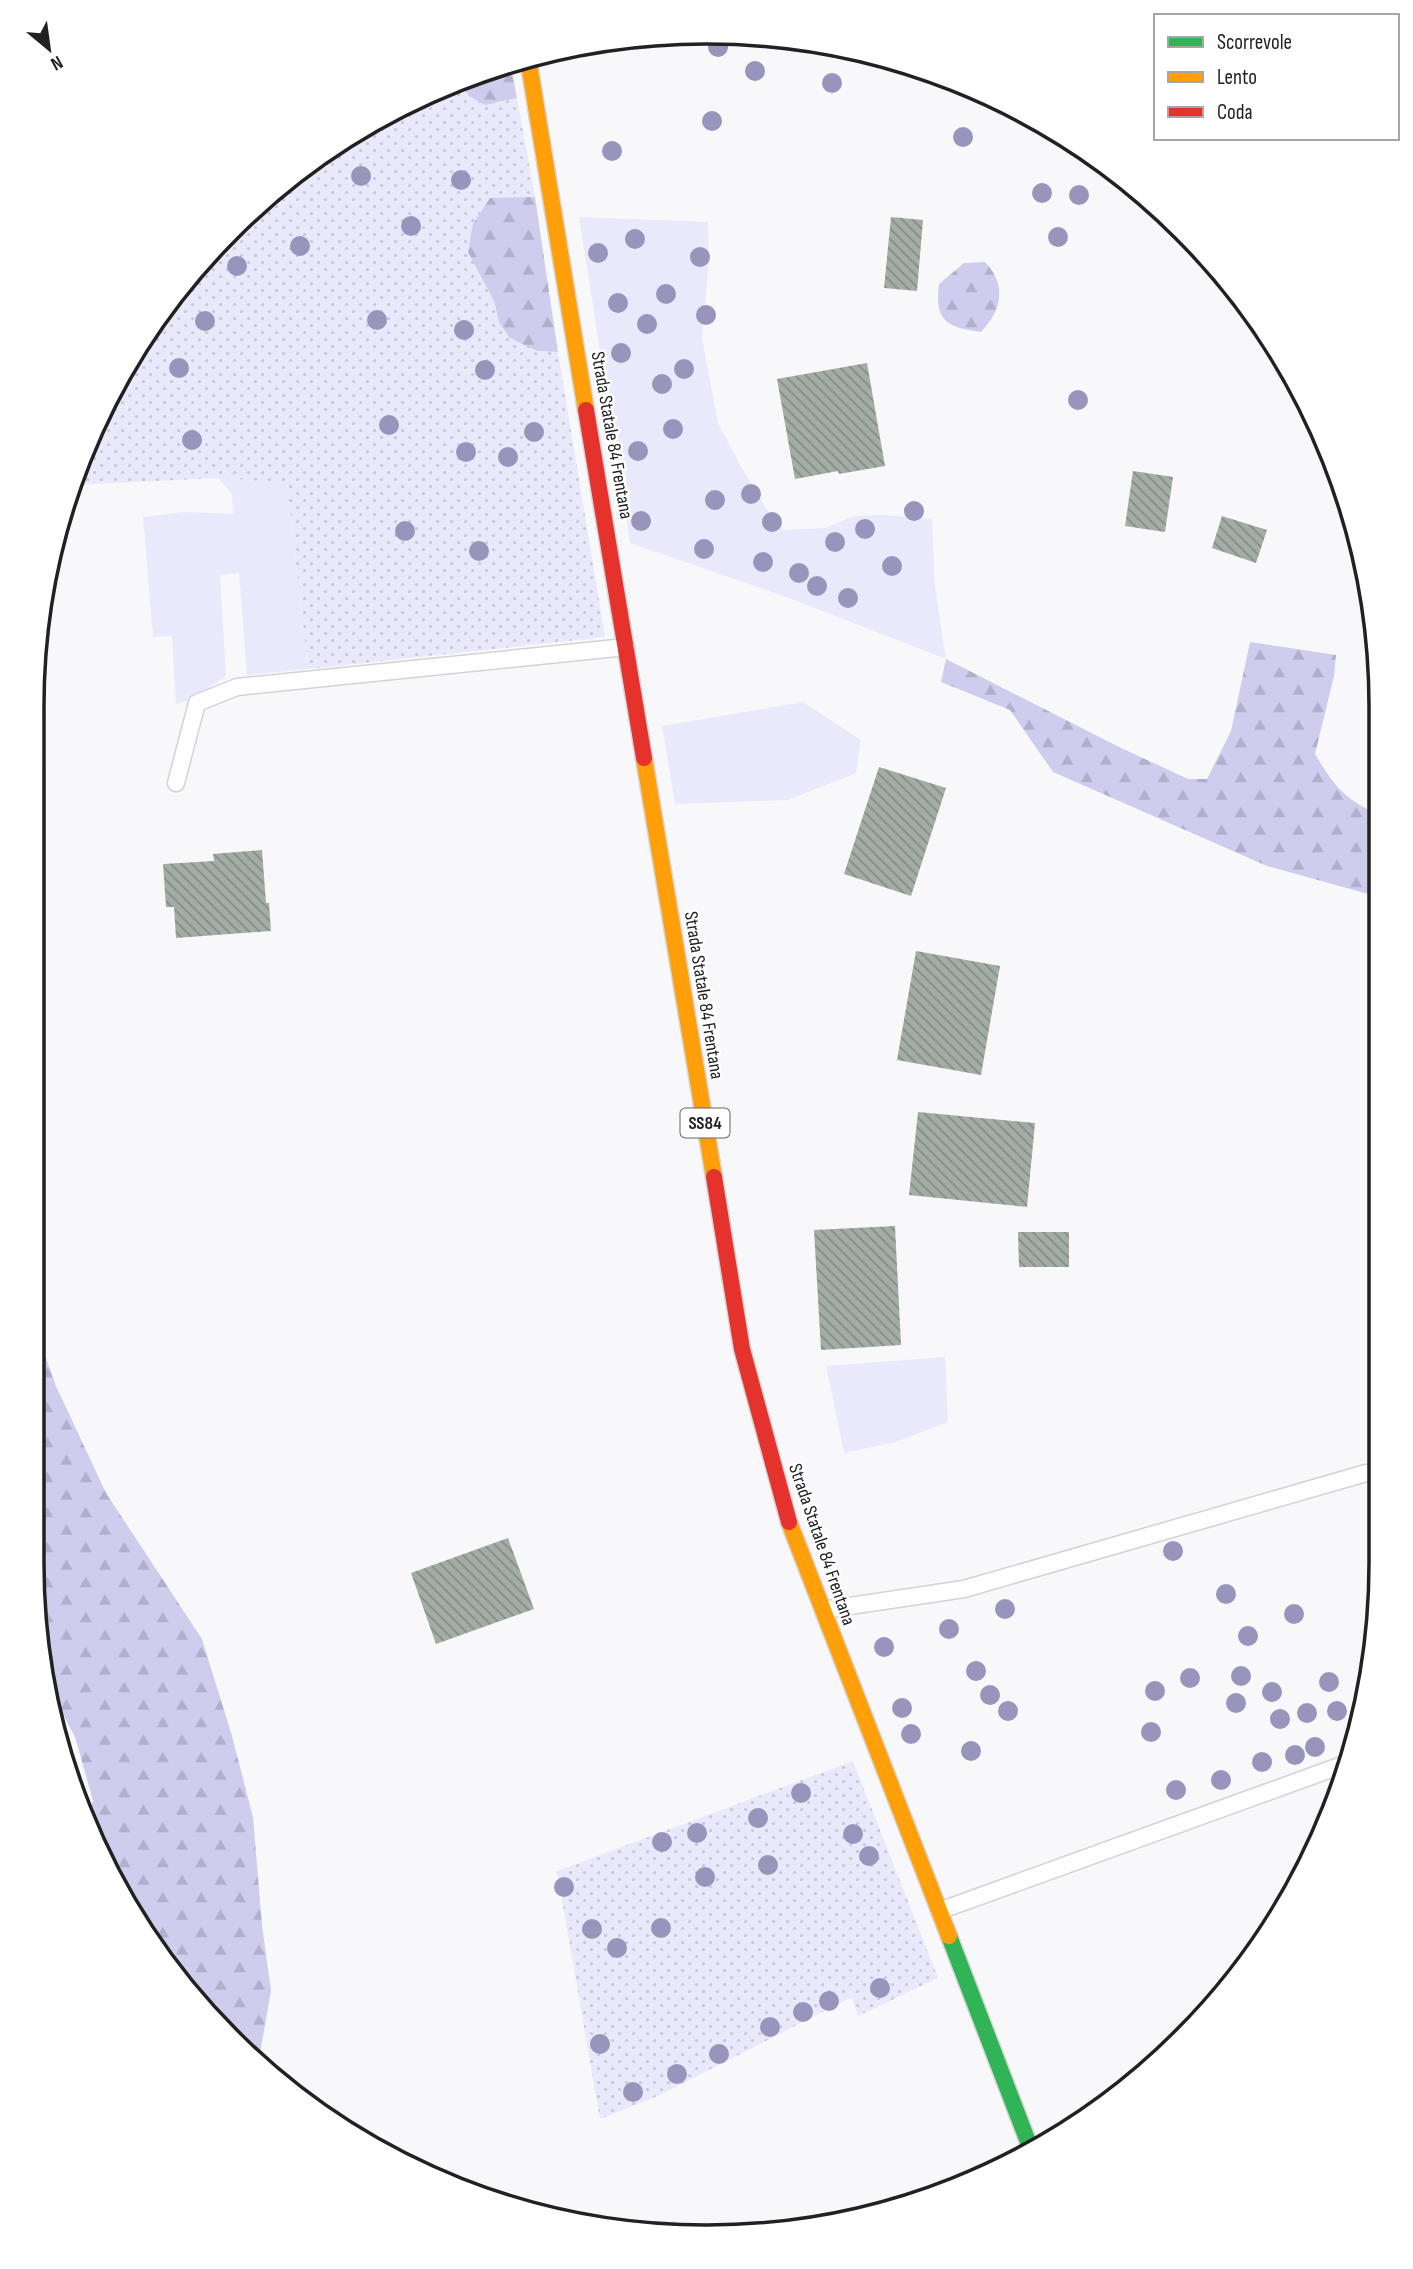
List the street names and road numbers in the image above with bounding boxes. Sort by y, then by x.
street label: Strada Statale 84 Frentana [585,350,638,521]
street label: Strada Statale 84 Frentana [679,910,728,1081]
road number: SS84 [680,1108,730,1138]
street label: Strada Statale 84 Frentana [783,1461,860,1628]

